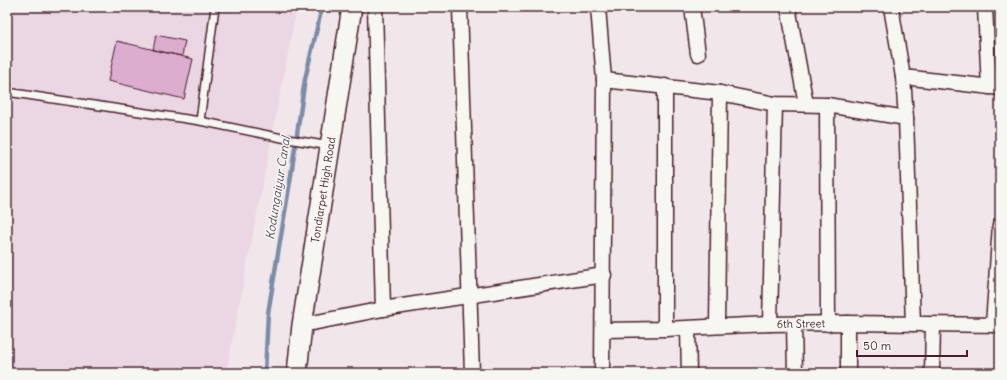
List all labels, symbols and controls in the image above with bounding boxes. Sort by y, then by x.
water label: Kodungaiyur Canal [262,133,293,240]
street label: Tondiarpet High Road [308,135,339,244]
street label: 6th Street [777,316,825,331]
scale bar [857,332,967,358]
text: 50 m [863,338,892,353]

